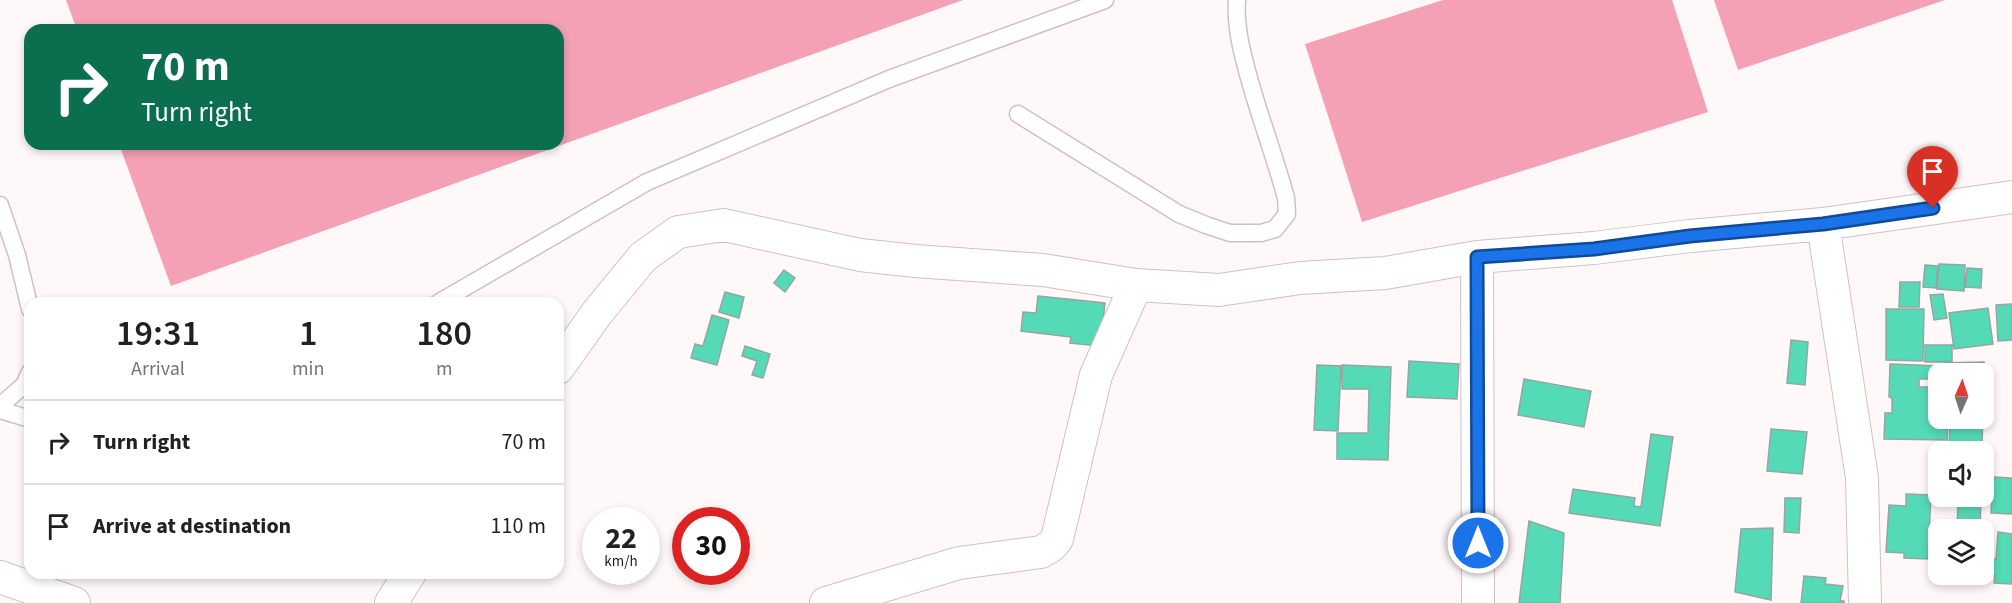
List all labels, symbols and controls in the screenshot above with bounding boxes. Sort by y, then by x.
text: 70 m [141,37,230,97]
icon: right [42,48,120,126]
text: Turn right [141,93,252,132]
pin [1907,146,1958,208]
icon: arrive [1916,155,1949,188]
text: 19:31 [116,308,200,359]
text: 1 [299,308,317,359]
text: 180 [416,308,472,359]
text: Arrival [131,355,185,383]
text: min [292,355,324,383]
text: m [436,355,452,383]
north arrow [1928,363,1994,429]
map controls [1928,363,1994,585]
icon: right [42,426,75,459]
text: Turn right [93,426,190,458]
text: 70 m [501,426,546,458]
button: sound [1928,441,1994,507]
speed limit sign: 30 [672,507,750,585]
icon: arrive [42,510,75,543]
text: Arrive at destination [93,510,291,542]
text: 110 m [491,510,546,542]
position arrow [1446,511,1510,575]
text: 22 [605,517,637,560]
button: layers [1928,519,1994,585]
text: km/h [604,551,638,572]

